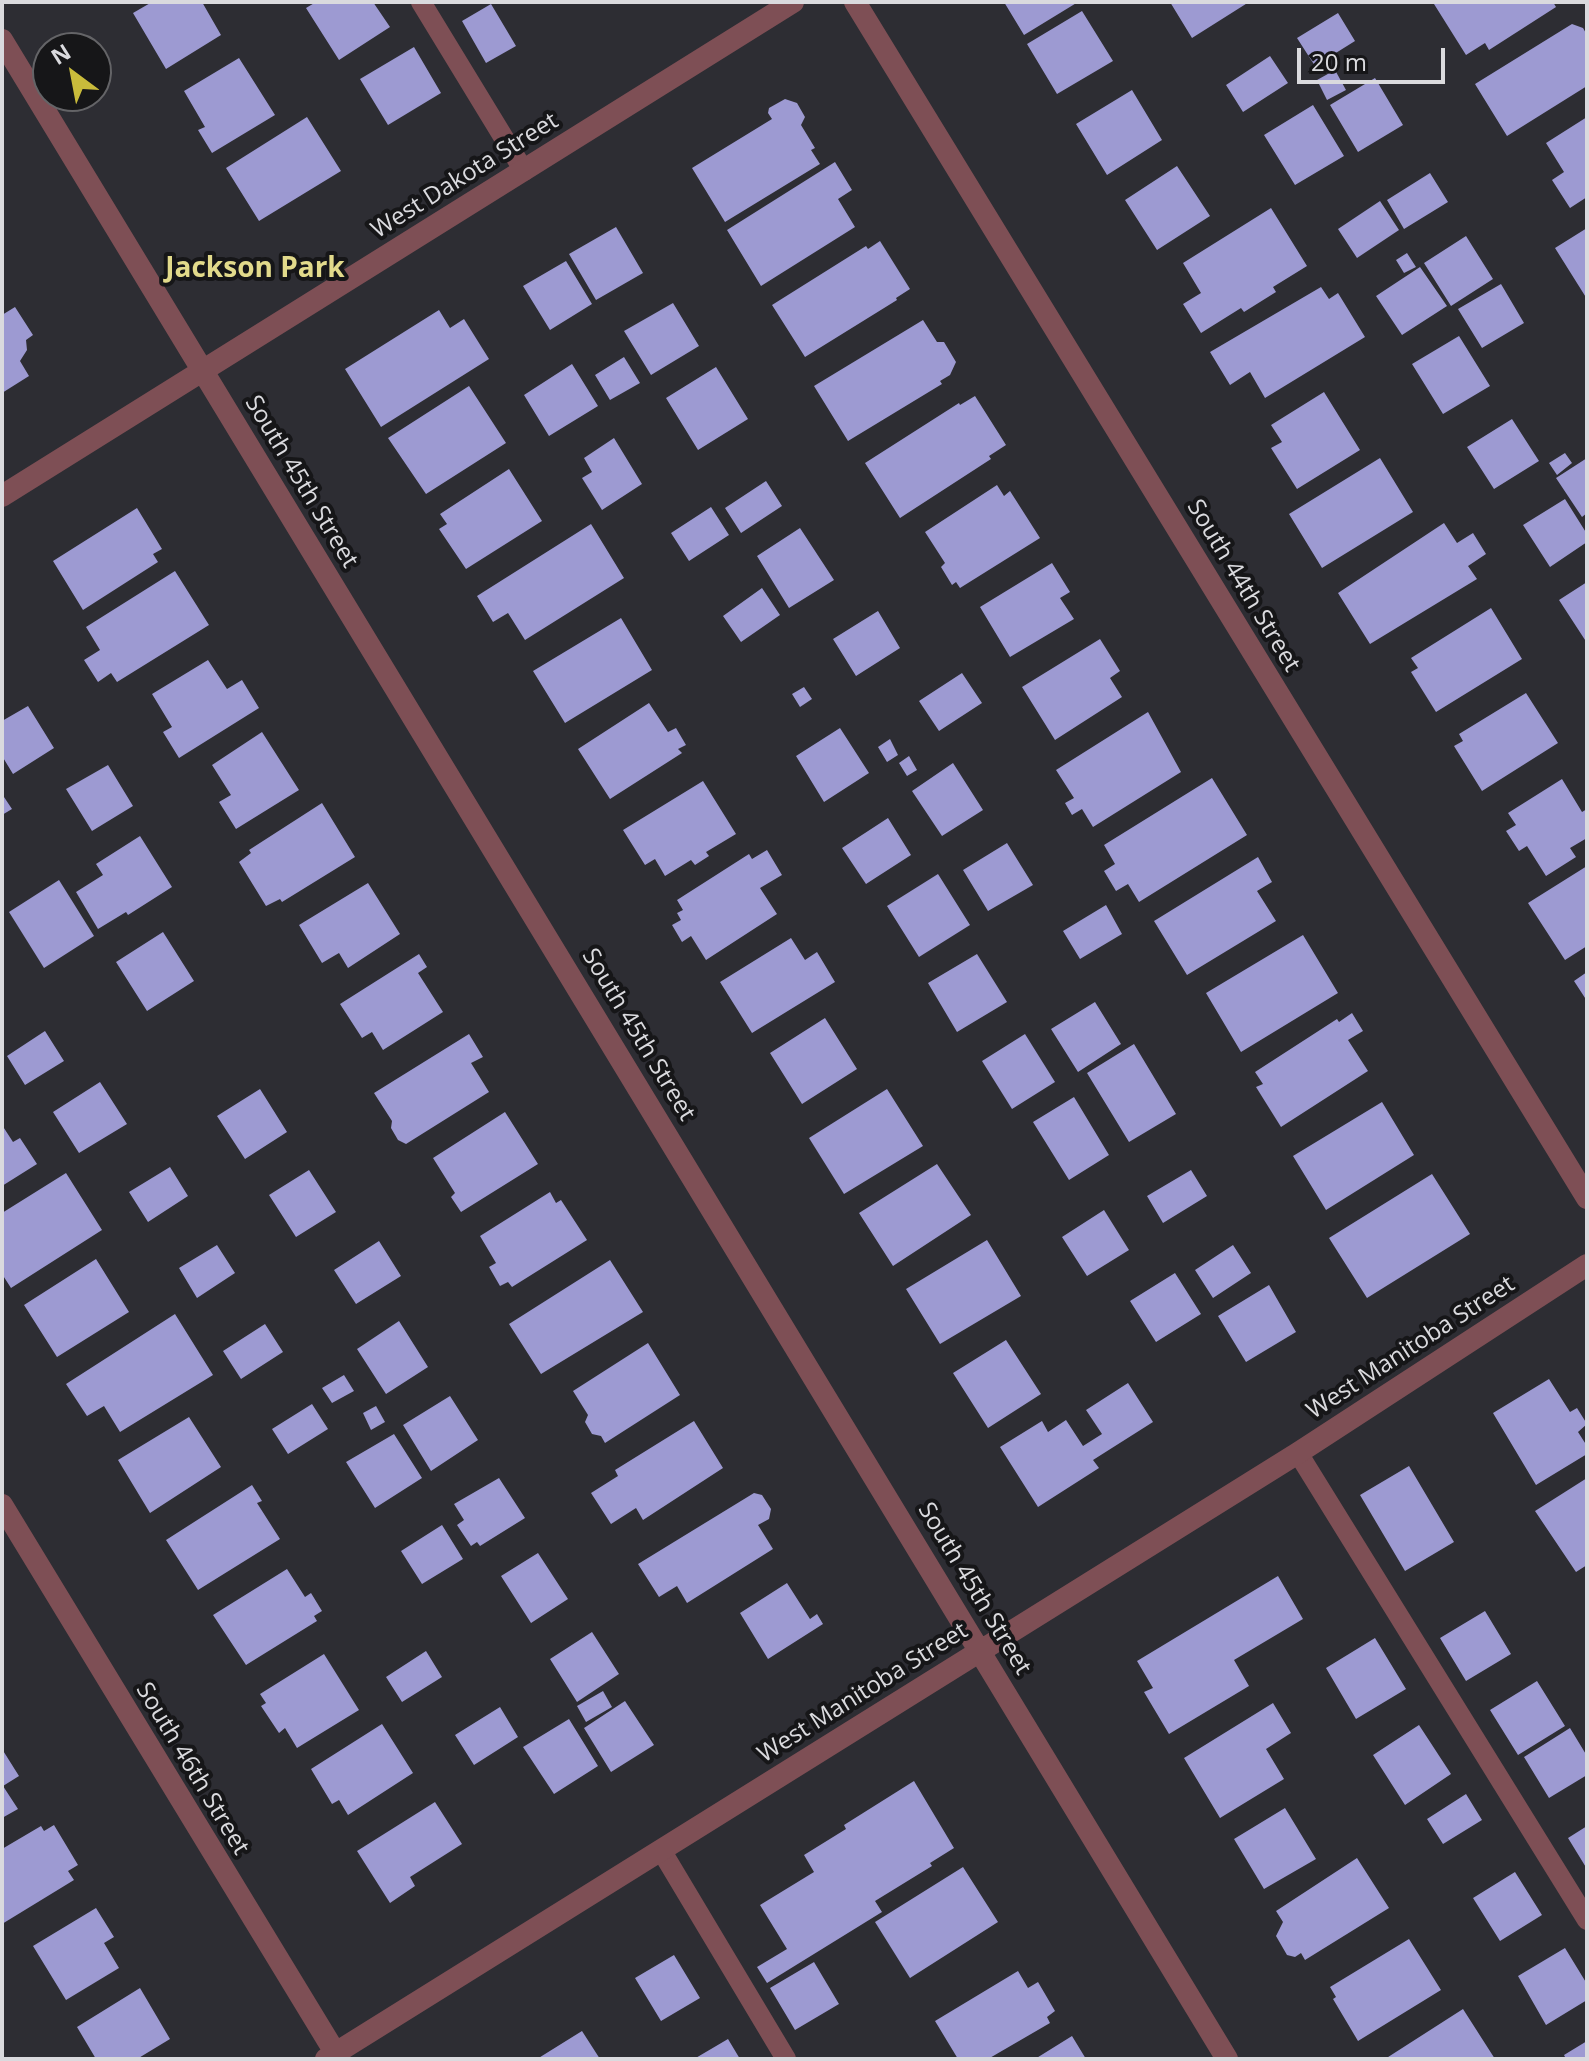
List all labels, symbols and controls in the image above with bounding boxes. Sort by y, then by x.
north arrow [32,32,112,112]
scale bar [1301,32,1449,82]
text: N [45,36,76,71]
text: 20 m [1311,45,1367,78]
street label: West Dakota Street [366,107,564,245]
district label: Jackson Park [165,252,345,286]
street label: South 45th Street [238,391,364,573]
street label: South 44th Street [1180,495,1306,677]
street label: South 45th Street [575,944,701,1126]
street label: West Manitoba Street [1302,1270,1520,1426]
street label: South 45th Street [911,1498,1037,1680]
street label: West Manitoba Street [753,1617,973,1769]
street label: South 46th Street [129,1678,255,1860]

